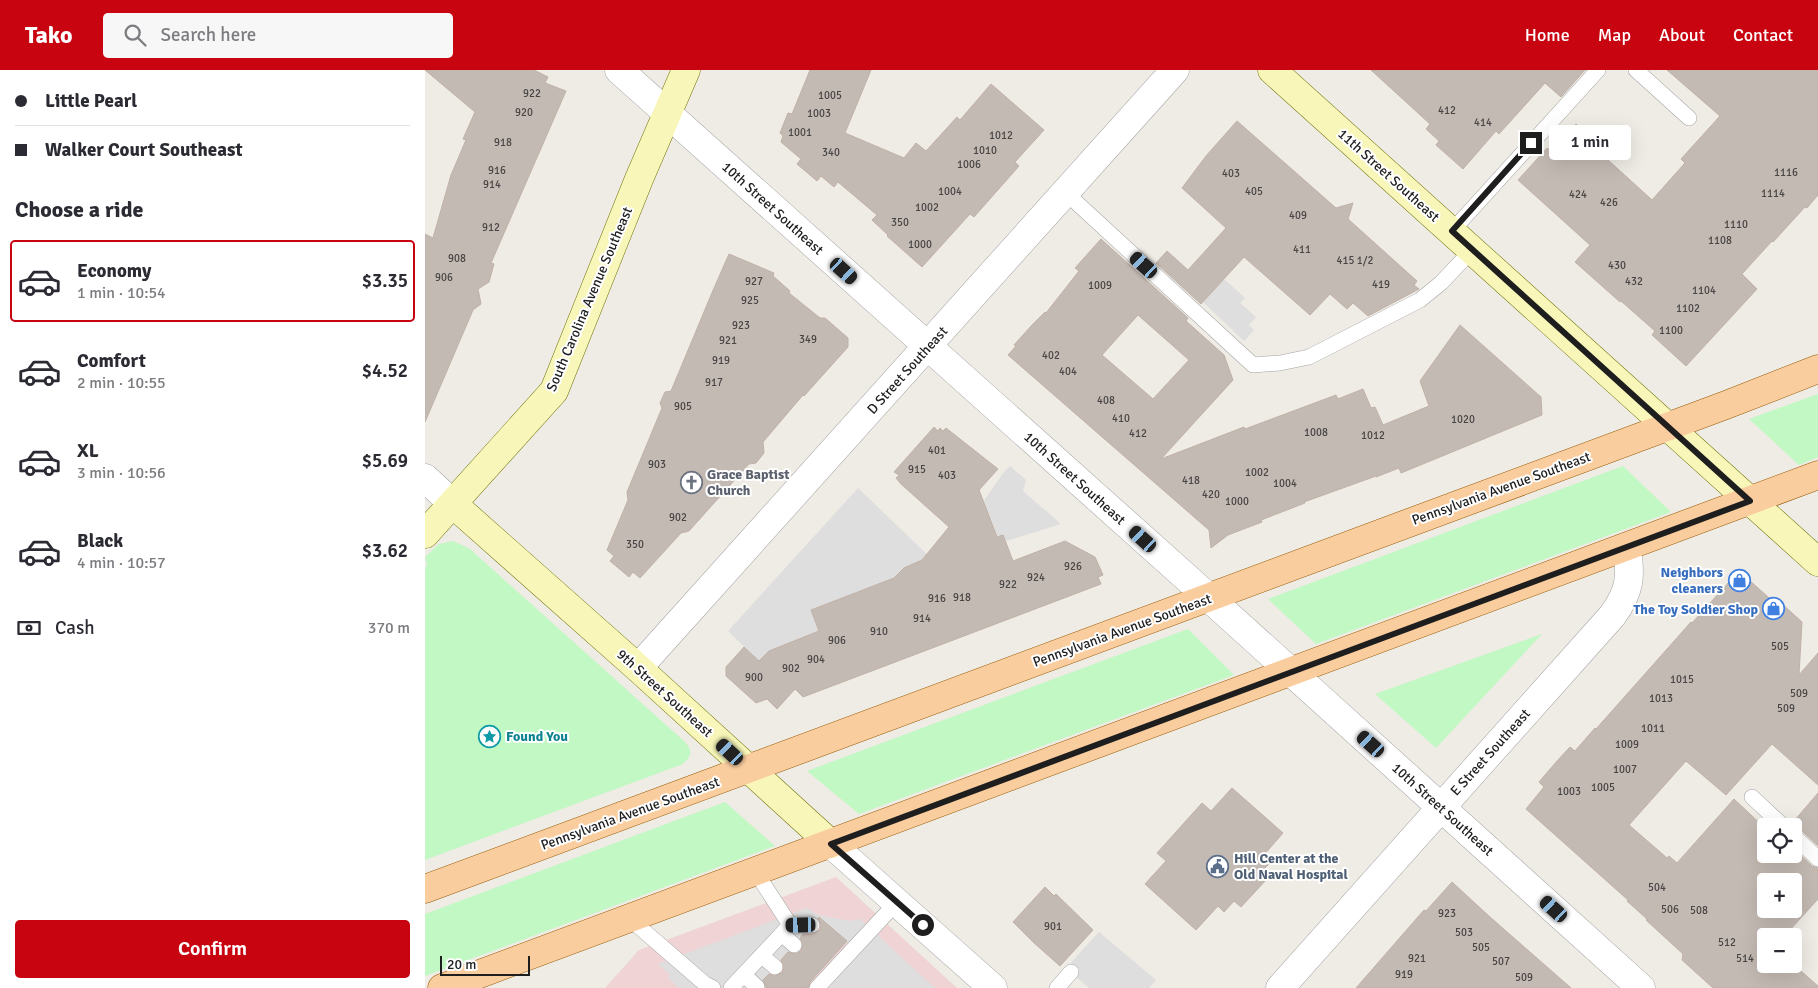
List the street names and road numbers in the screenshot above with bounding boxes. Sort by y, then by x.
street label: 11th Street Southeast [1334,125,1443,225]
street label: 10th Street Southeast [718,158,827,258]
street label: South Carolina Avenue Southeast [543,204,636,394]
street label: D Street Southeast [864,323,951,418]
street label: 10th Street Southeast [1020,428,1129,528]
street label: Pennsylvania Avenue Southeast [1410,448,1593,529]
street label: Pennsylvania Avenue Southeast [1031,590,1214,671]
street label: 9th Street Southeast [613,646,716,741]
street label: E Street Southeast [1447,705,1534,799]
street label: 10th Street Southeast [1388,759,1497,859]
street label: Pennsylvania Avenue Southeast [539,773,722,854]

